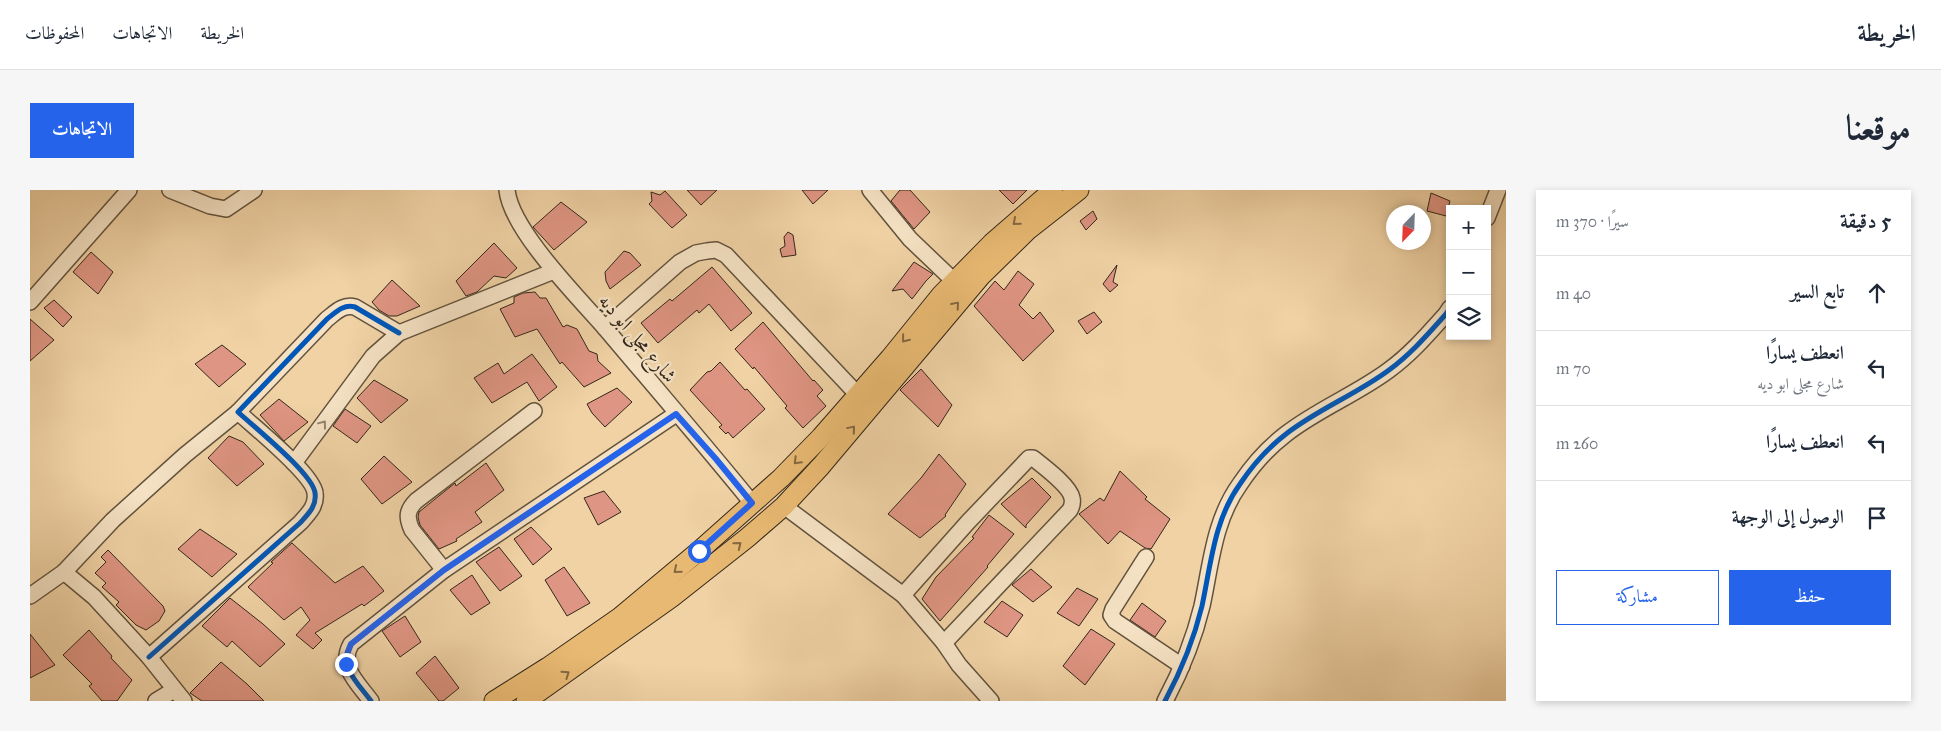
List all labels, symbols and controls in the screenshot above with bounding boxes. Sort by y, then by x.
text: الخريطة [1858,18,1916,48]
text: المحفوظات [25,22,84,44]
text: الاتجاهات [112,22,172,44]
text: الخريطة [200,22,244,44]
button: الاتجاهات [30,103,134,158]
text: موقعنا [1846,106,1911,149]
north arrow [1386,205,1431,250]
map controls [1446,205,1491,340]
button: + [1446,205,1491,250]
text: 5 دقيقة [1840,208,1891,234]
text: سيرًا · 370 m [1556,212,1629,231]
one-way arrow [1013,216,1022,225]
button: − [1446,250,1491,295]
icon: ahead [1863,279,1891,307]
text: تابع السير [1790,280,1844,303]
text: 40 m [1556,284,1591,303]
street label: شارع مجلى ابو ديه [589,289,682,391]
button: layers [1446,295,1491,340]
one-way arrow [950,301,959,310]
one-way arrow [901,334,910,343]
text: انعطف يسارًا [1766,341,1844,364]
icon: left [1863,354,1891,382]
text: 70 m [1556,359,1591,378]
text: شارع مجلى ابو ديه [1757,374,1844,393]
one-way arrow [317,420,326,430]
one-way arrow [846,426,855,435]
icon: left [1863,429,1891,457]
text: انعطف يسارًا [1766,430,1844,453]
text: 260 m [1556,434,1598,453]
one-way arrow [794,455,803,464]
icon: arrive [1863,504,1891,532]
text: الوصول إلى الوجهة [1732,505,1844,528]
route start [688,540,711,563]
one-way arrow [732,543,741,551]
one-way arrow [673,564,682,573]
button: مشاركة [1556,570,1719,625]
button: حفظ [1729,570,1891,625]
route end [335,653,358,676]
one-way arrow [560,671,570,680]

